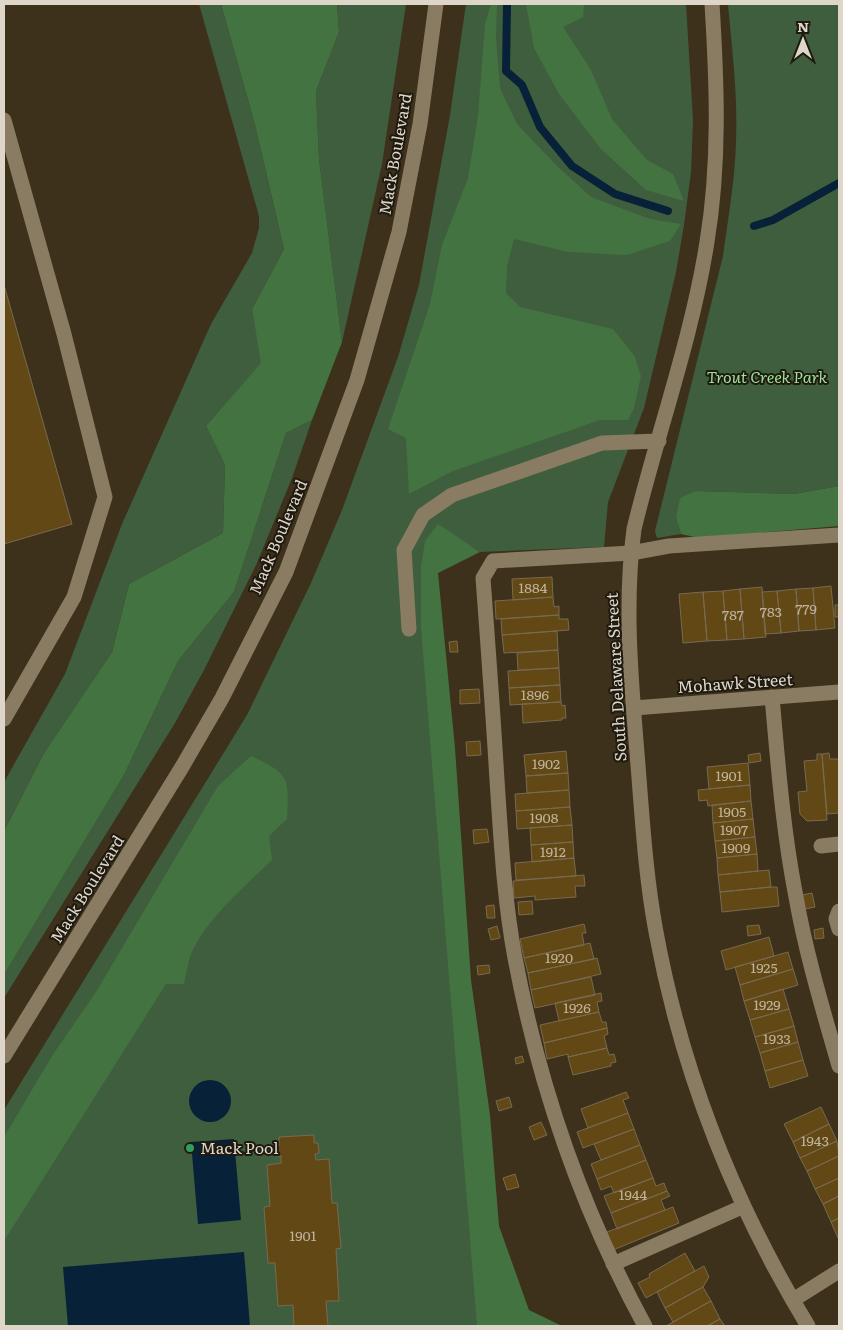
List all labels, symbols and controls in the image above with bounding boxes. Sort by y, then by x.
north arrow [778,15,828,65]
text: N [797,16,809,36]
street label: Mack Boulevard [371,91,417,217]
park label: Trout Creek Park [707,364,828,388]
street label: Mack Boulevard [242,475,312,598]
house number: 1884 [519,577,548,597]
street label: South Delaware Street [599,591,631,762]
house number: 779 [795,598,817,618]
house number: 783 [760,601,782,621]
house number: 787 [722,604,744,624]
street label: Mohawk Street [676,666,794,698]
house number: 1896 [521,684,550,704]
house number: 1902 [532,753,560,773]
house number: 1901 [716,765,743,785]
house number: 1905 [718,801,746,821]
house number: 1908 [530,807,559,827]
house number: 1907 [720,819,748,839]
street label: Mack Boulevard [43,830,129,947]
house number: 1909 [722,837,750,857]
house number: 1912 [540,841,566,861]
house number: 1920 [545,947,573,967]
house number: 1925 [750,957,778,977]
house number: 1929 [753,994,781,1014]
house number: 1926 [563,997,591,1017]
house number: 1933 [763,1028,791,1048]
house number: 1943 [801,1130,829,1150]
place label: Mack Pool [200,1135,279,1159]
marker: Mack Pool [184,1142,196,1154]
house number: 1944 [619,1184,648,1204]
house number: 1901 [290,1225,317,1245]

